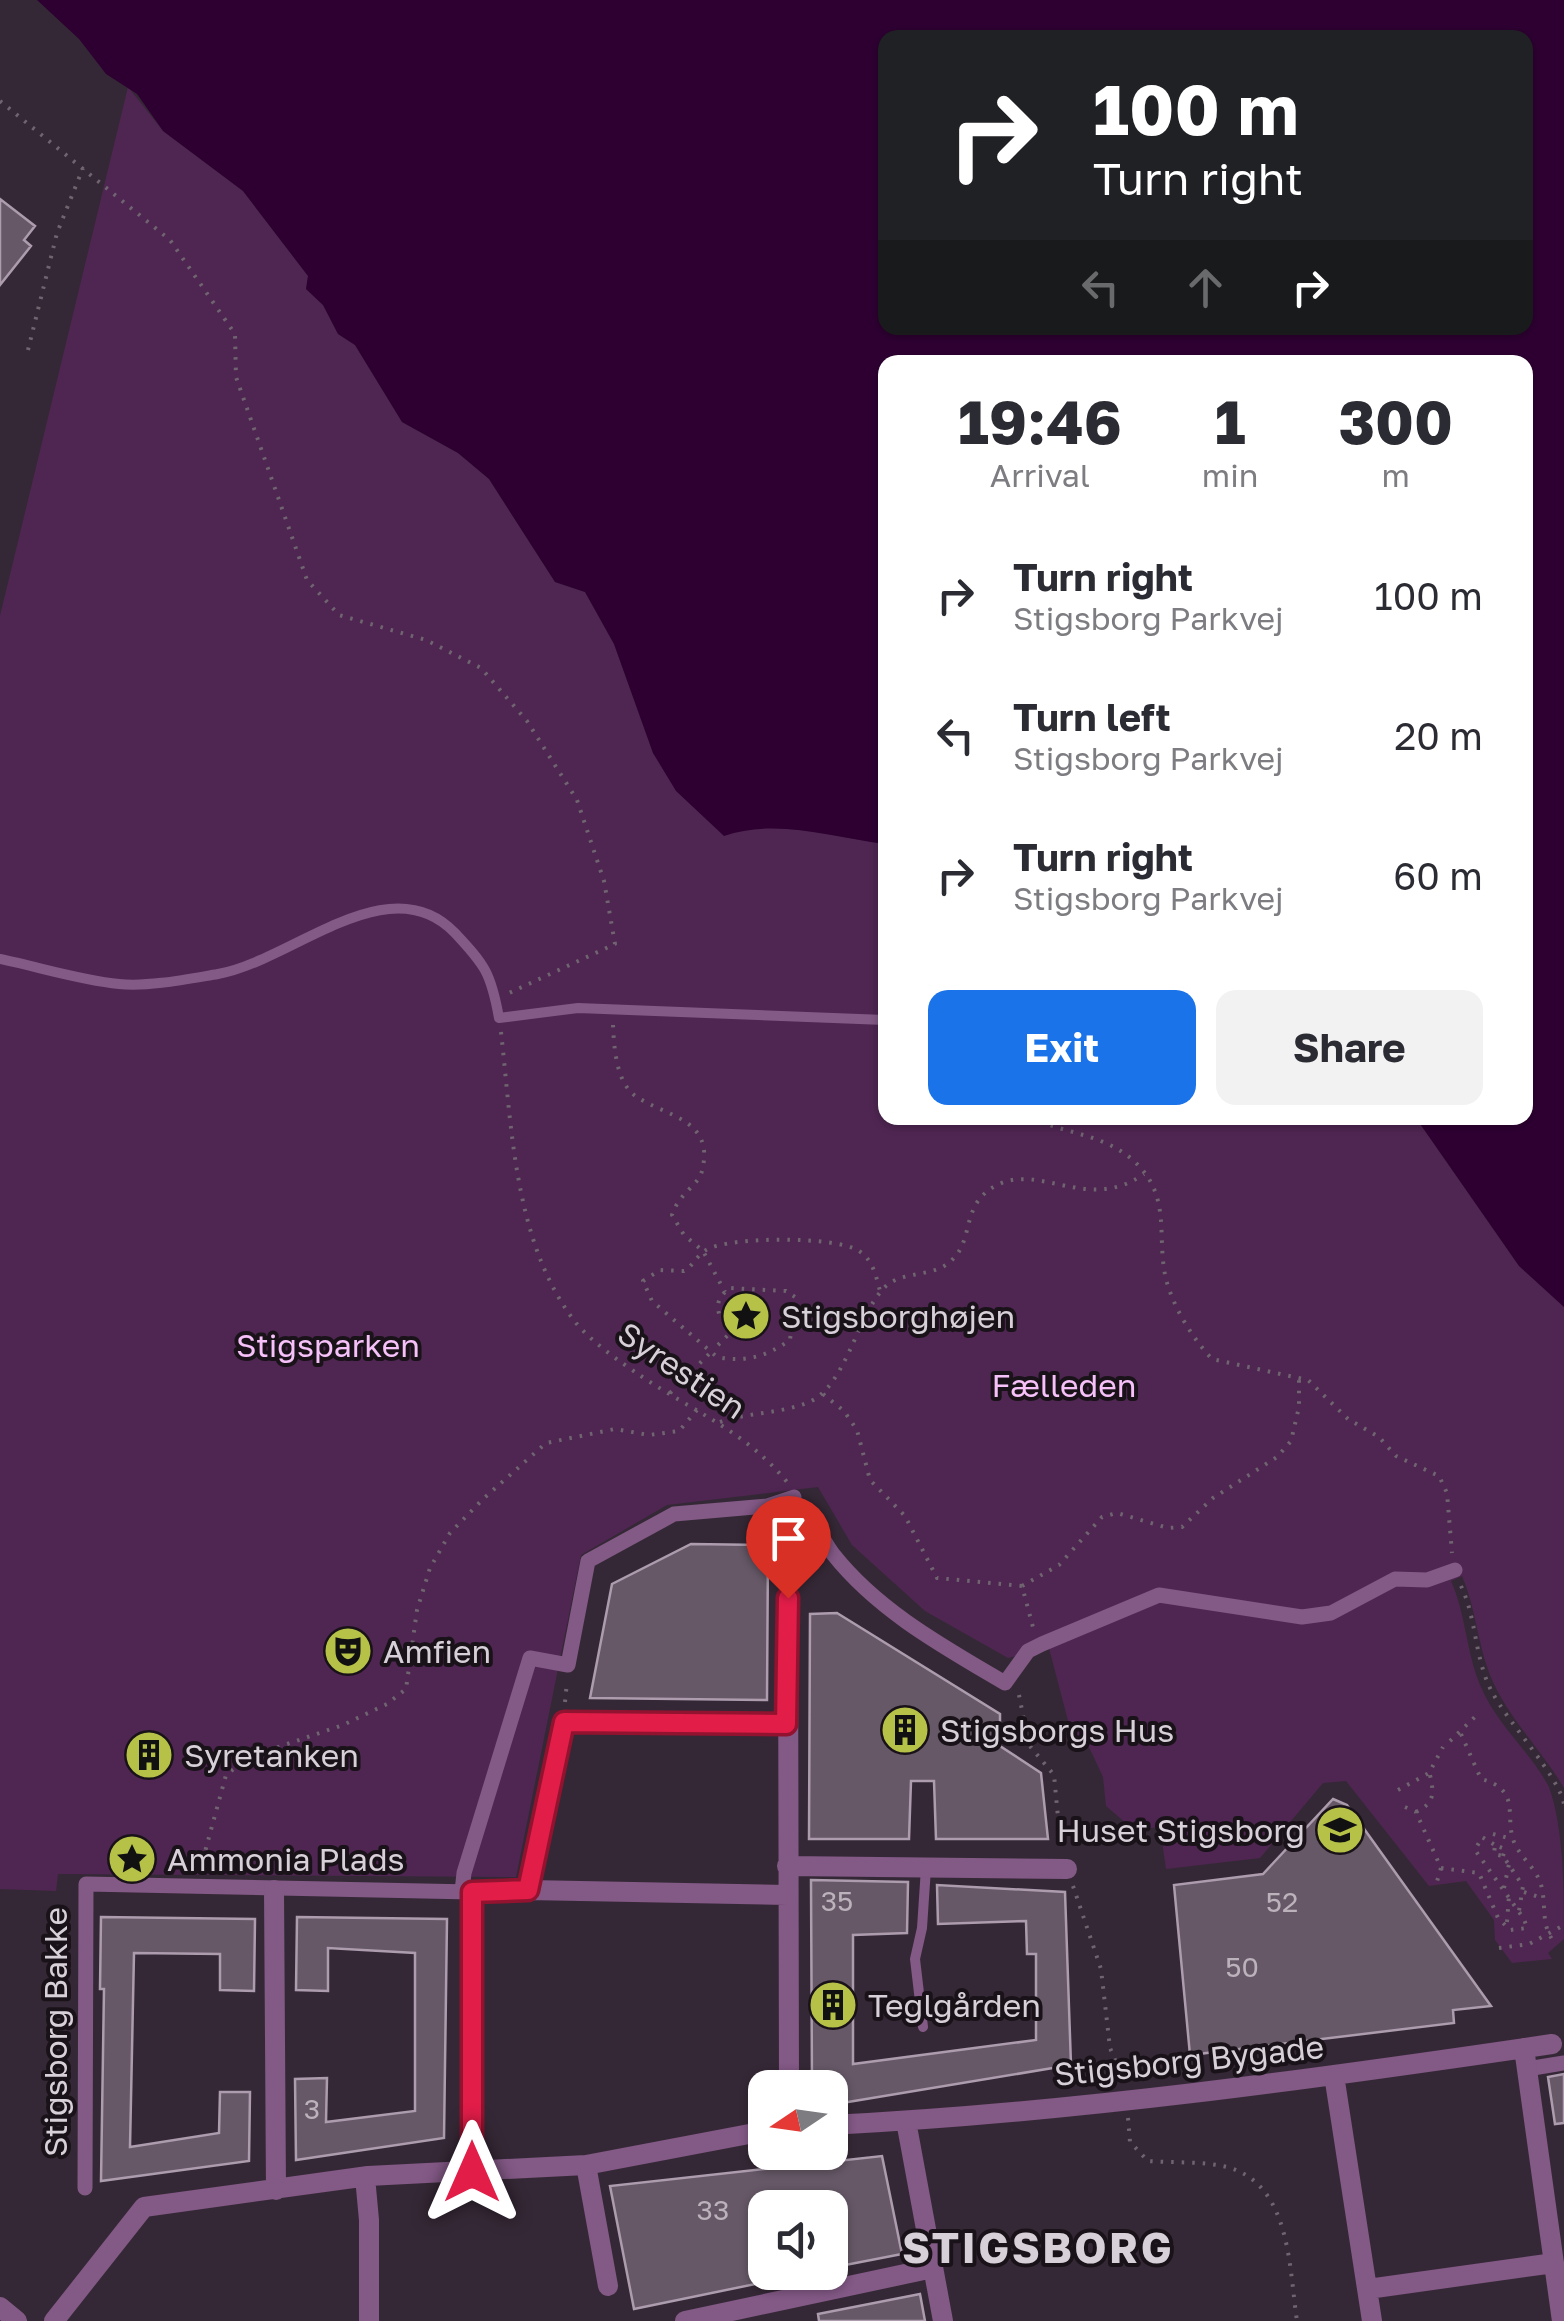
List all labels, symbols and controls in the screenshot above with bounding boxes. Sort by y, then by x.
text: 100 m [1093,66,1299,150]
icon: right [928,70,1058,200]
text: Turn right [1093,151,1303,205]
icon: left [1073,260,1128,315]
icon: ahead [1178,260,1233,315]
icon: right [1283,260,1338,315]
text: 19:46 [958,385,1122,457]
text: 1 [1215,385,1246,457]
text: 300 [1338,385,1453,457]
text: Arrival [990,456,1090,494]
text: min [1202,456,1258,494]
text: m [1382,456,1410,494]
text: Turn right [1013,554,1193,599]
icon: right [928,568,983,623]
text: 100 m [1374,573,1483,618]
text: Stigsborg Parkvej [1013,599,1284,637]
text: Turn left [1013,694,1171,739]
icon: left [928,708,983,763]
text: 20 m [1394,713,1483,758]
text: Stigsborg Parkvej [1013,739,1284,777]
text: Turn right [1013,834,1193,879]
icon: right [928,848,983,903]
text: 60 m [1393,853,1483,898]
text: Stigsborg Parkvej [1013,879,1284,917]
button: Exit [928,990,1196,1105]
button: Share [1216,990,1483,1105]
place icon: Stigsborghøjen [720,1290,772,1342]
place label: Stigsborghøjen [781,1297,1015,1335]
street label: Syrestien [611,1314,753,1426]
park label: Stigsparken [236,1326,420,1364]
park label: Fælleden [992,1366,1136,1404]
pin [746,1496,831,1599]
icon: arrive [761,1511,816,1566]
theatre icon: Amfien [322,1625,374,1677]
place label: Amfien [383,1632,491,1670]
building icon: Stigsborgs Hus [879,1704,931,1756]
place label: Stigsborgs Hus [940,1711,1174,1749]
building icon: Syretanken [123,1729,175,1781]
place label: Syretanken [184,1736,359,1774]
school or university icon: Huset Stigsborg [1314,1804,1366,1856]
place label: Huset Stigsborg [1056,1811,1305,1849]
place icon: Ammonia Plads [106,1833,158,1885]
place label: Ammonia Plads [167,1840,405,1878]
house number: 35 [821,1884,853,1917]
house number: 52 [1266,1885,1298,1918]
street label: Stigsborg Bakke [36,1907,74,2157]
house number: 50 [1225,1950,1259,1983]
building icon: Teglgården [807,1979,859,2031]
place label: Teglgården [868,1986,1041,2024]
street label: Stigsborg Bygade [1052,2027,1326,2093]
north arrow [748,2070,848,2170]
map controls [748,2070,848,2290]
house number: 3 [304,2092,320,2125]
position arrow [420,2120,524,2224]
button: sound [748,2190,848,2290]
house number: 33 [697,2193,729,2226]
district label: STIGSBORG [902,2222,1174,2272]

